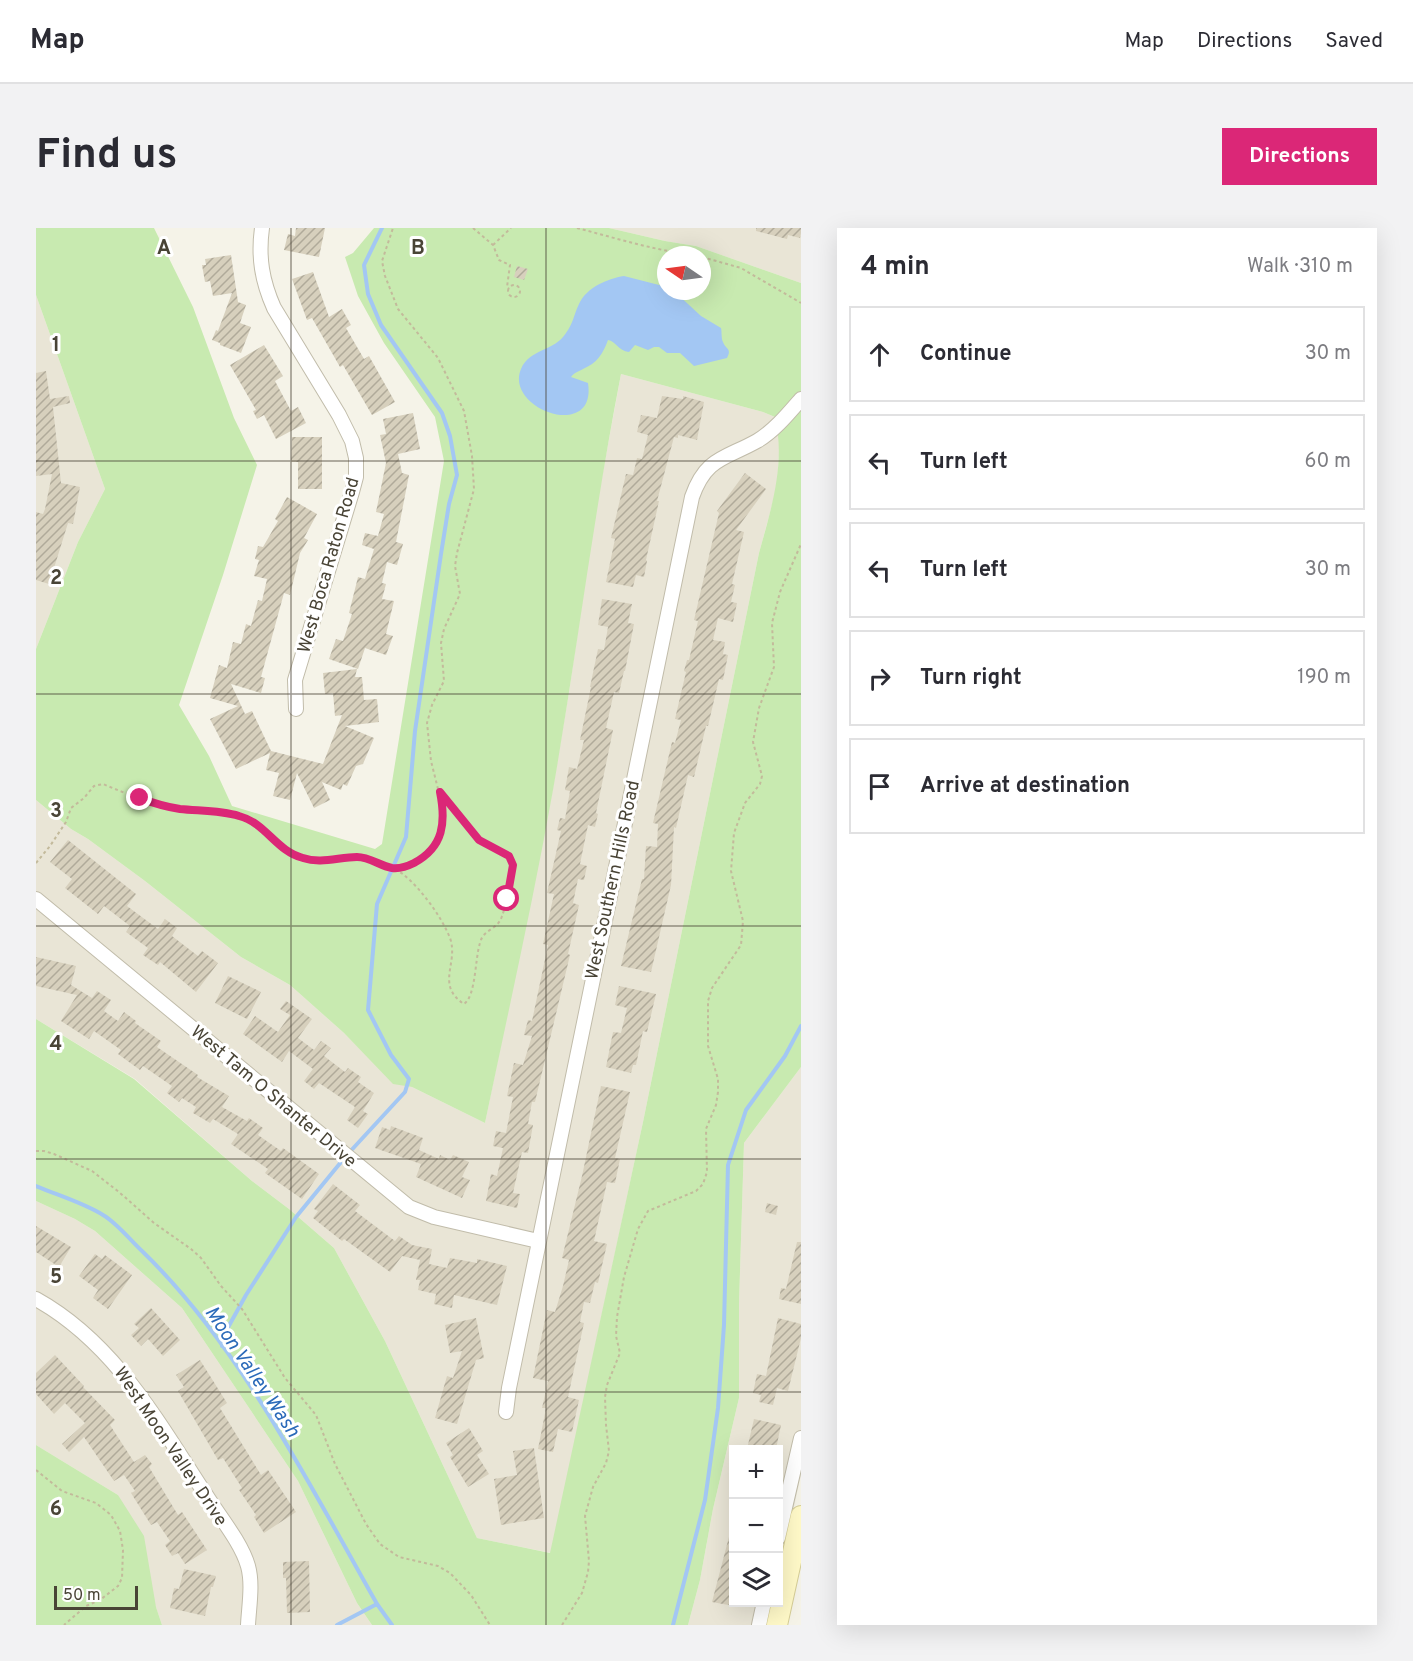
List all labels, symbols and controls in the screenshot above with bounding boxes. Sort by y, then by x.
text: Map [30,23,85,59]
text: Map [1124,28,1164,55]
text: Directions [1197,28,1292,55]
text: Saved [1325,28,1383,55]
button: Directions [1222,128,1377,185]
text: Find us [36,130,177,183]
text: A [157,236,171,262]
text: B [411,236,425,262]
north arrow [657,246,711,300]
text: 4 min [861,251,930,284]
text: Walk · 310 m [1247,254,1353,280]
text: 1 [52,333,60,359]
icon: ahead [863,338,896,371]
text: Continue [920,341,1011,368]
text: 30 m [1305,341,1351,367]
icon: left [863,446,896,479]
text: Turn left [920,449,1008,476]
text: 60 m [1305,449,1351,475]
street label: West Boca Raton Road [293,475,366,656]
icon: left [863,554,896,587]
text: Turn left [920,557,1008,584]
text: 30 m [1305,557,1351,583]
text: 2 [50,566,62,592]
icon: right [863,662,896,695]
text: Turn right [920,665,1022,692]
text: 190 m [1297,665,1351,691]
icon: arrive [863,770,896,803]
text: Arrive at destination [920,773,1130,800]
street label: West Southern Hills Road [581,779,646,982]
route end [126,784,152,810]
text: 3 [50,799,62,825]
route start [493,885,519,911]
street label: West Tam O Shanter Drive [185,1021,361,1173]
text: 4 [50,1032,62,1058]
text: 5 [50,1265,62,1291]
water label: Moon Valley Wash [198,1301,305,1443]
street label: West Moon Valley Drive [108,1363,232,1531]
map controls [729,1445,783,1607]
button: + [729,1445,783,1499]
text: 6 [50,1497,62,1523]
button: − [729,1499,783,1553]
button: layers [729,1553,783,1607]
scale bar [54,1583,138,1610]
text: 50 m [63,1586,101,1606]

